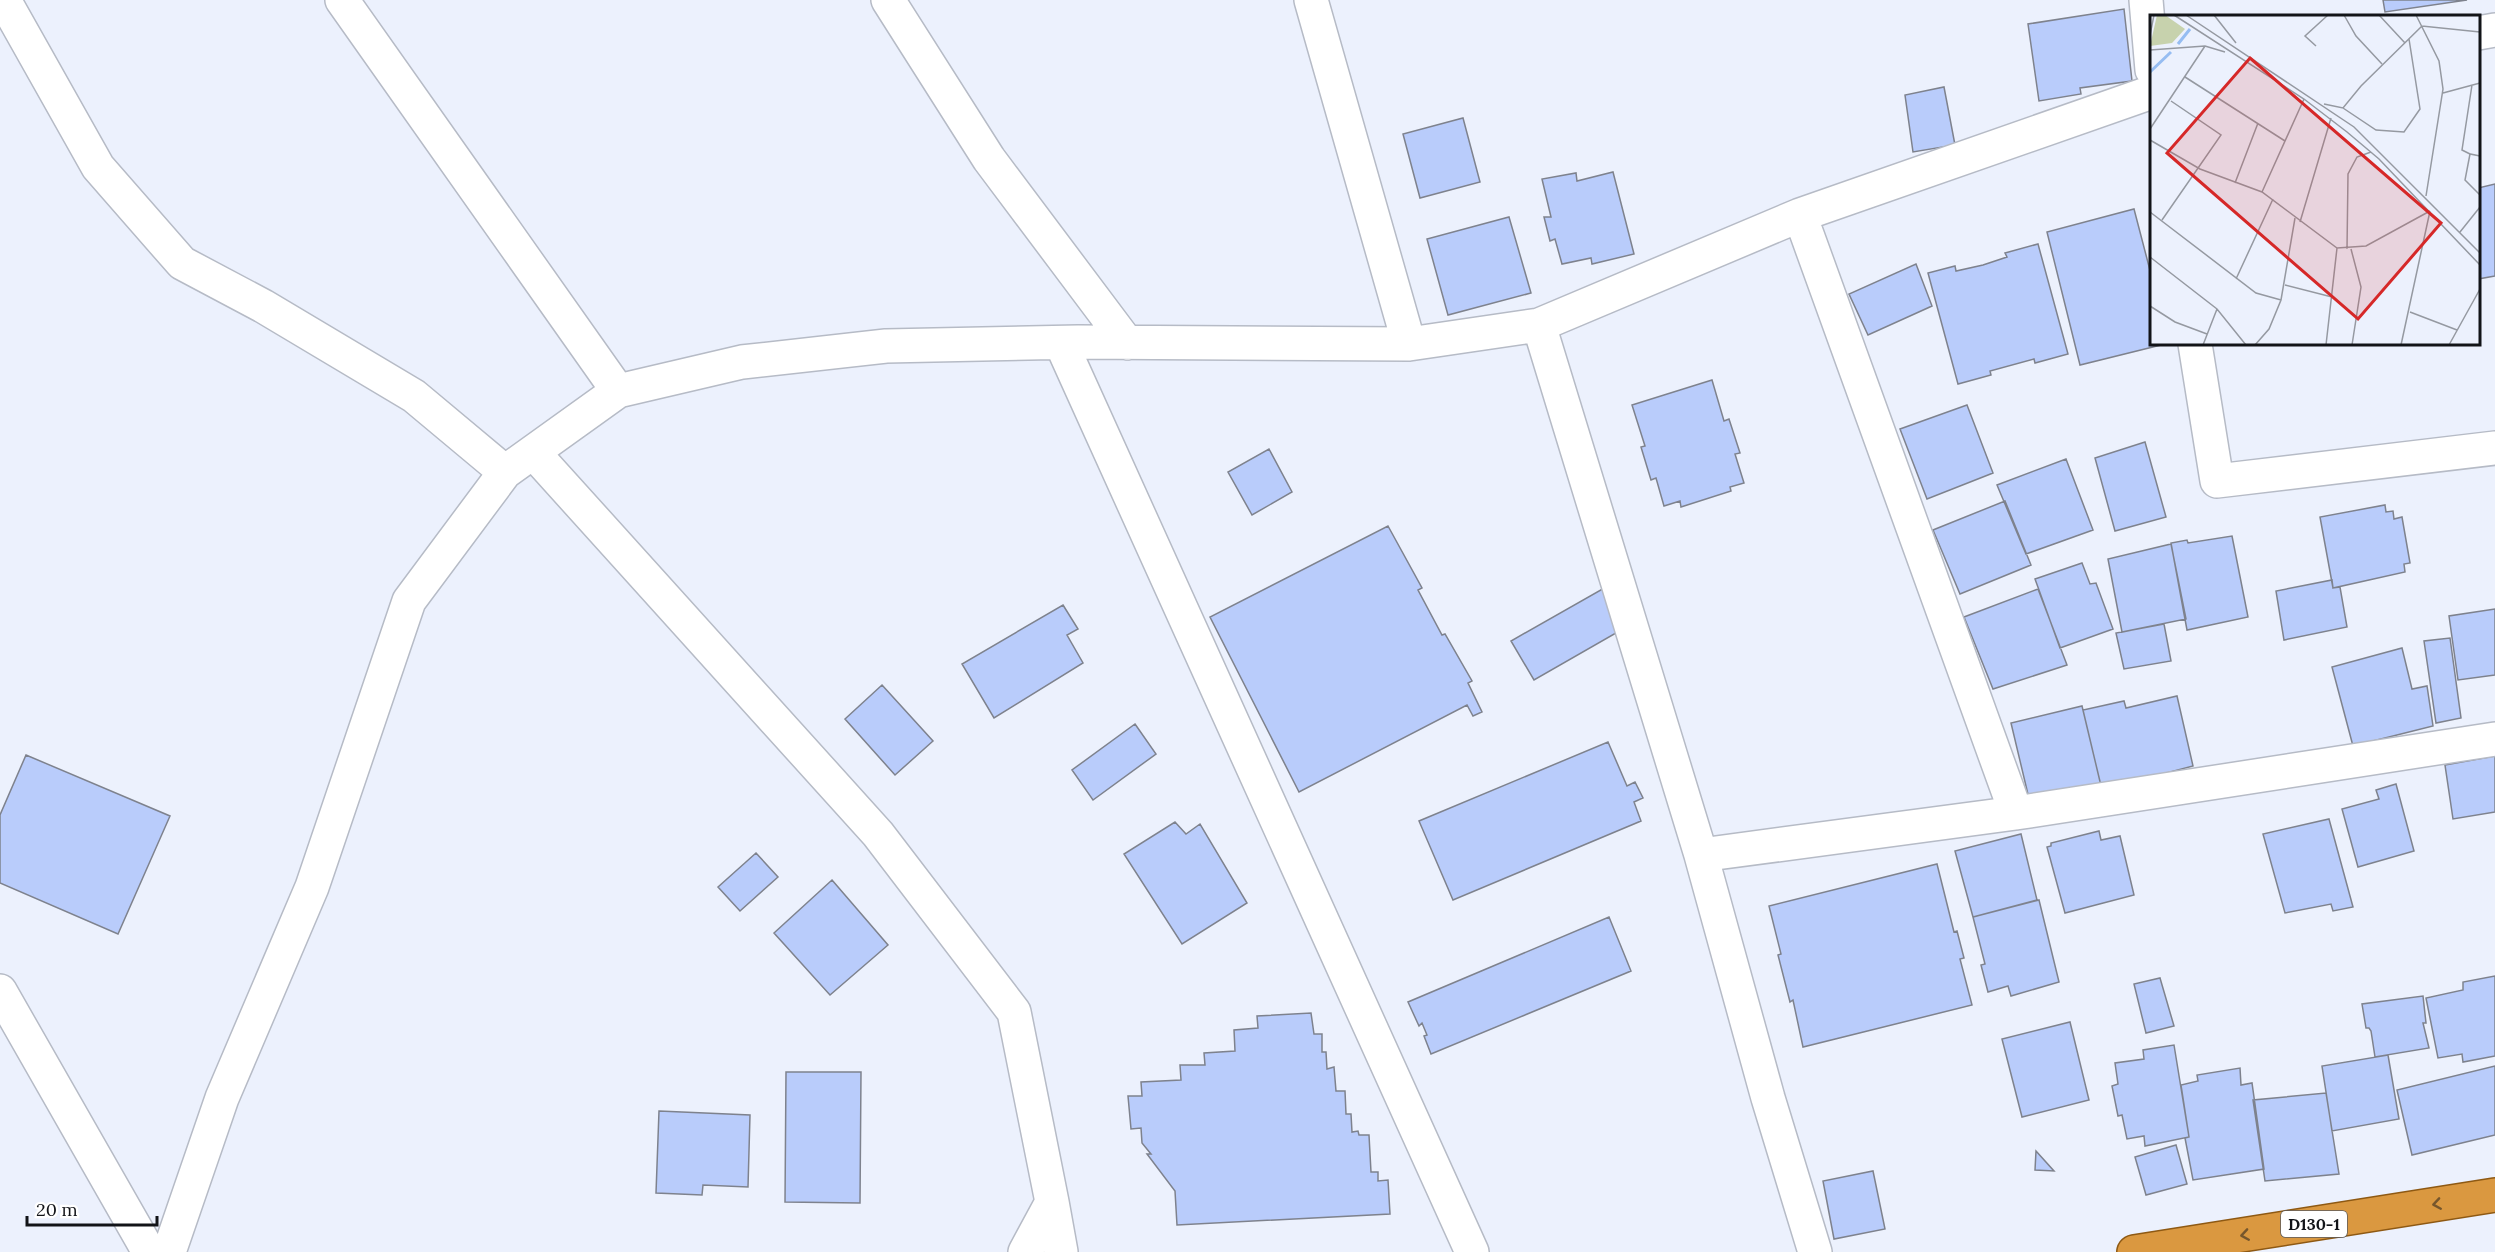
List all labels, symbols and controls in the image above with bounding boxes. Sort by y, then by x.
inset map [2150,15,2480,345]
scale bar [27,1189,158,1227]
text: 20 m [36,1198,78,1221]
one-way arrow [2433,1198,2442,1210]
road number: D130-1 [2281,1211,2347,1237]
one-way arrow [2240,1228,2249,1240]

